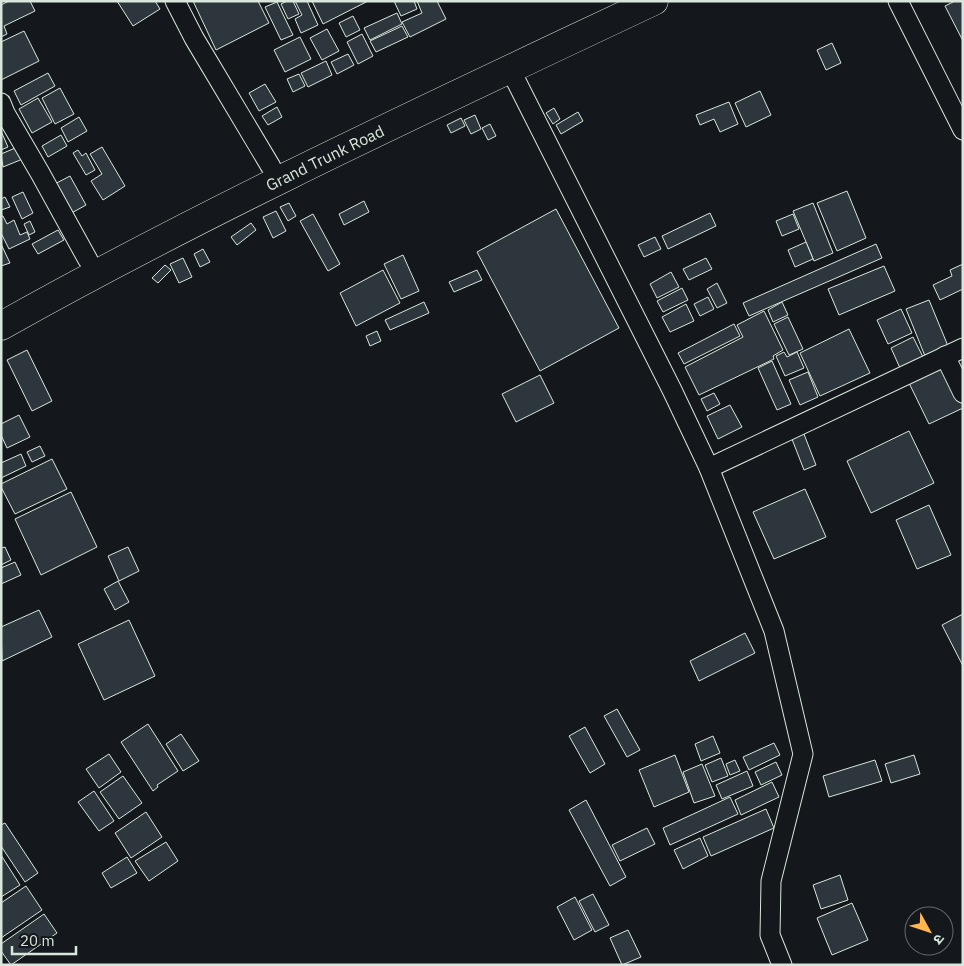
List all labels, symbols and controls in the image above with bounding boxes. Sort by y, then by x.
street label: Grand Trunk Road [262,121,387,195]
north arrow [904,906,954,956]
scale bar [12,924,76,956]
text: उ [929,930,948,949]
text: 20 m [20,931,55,950]

